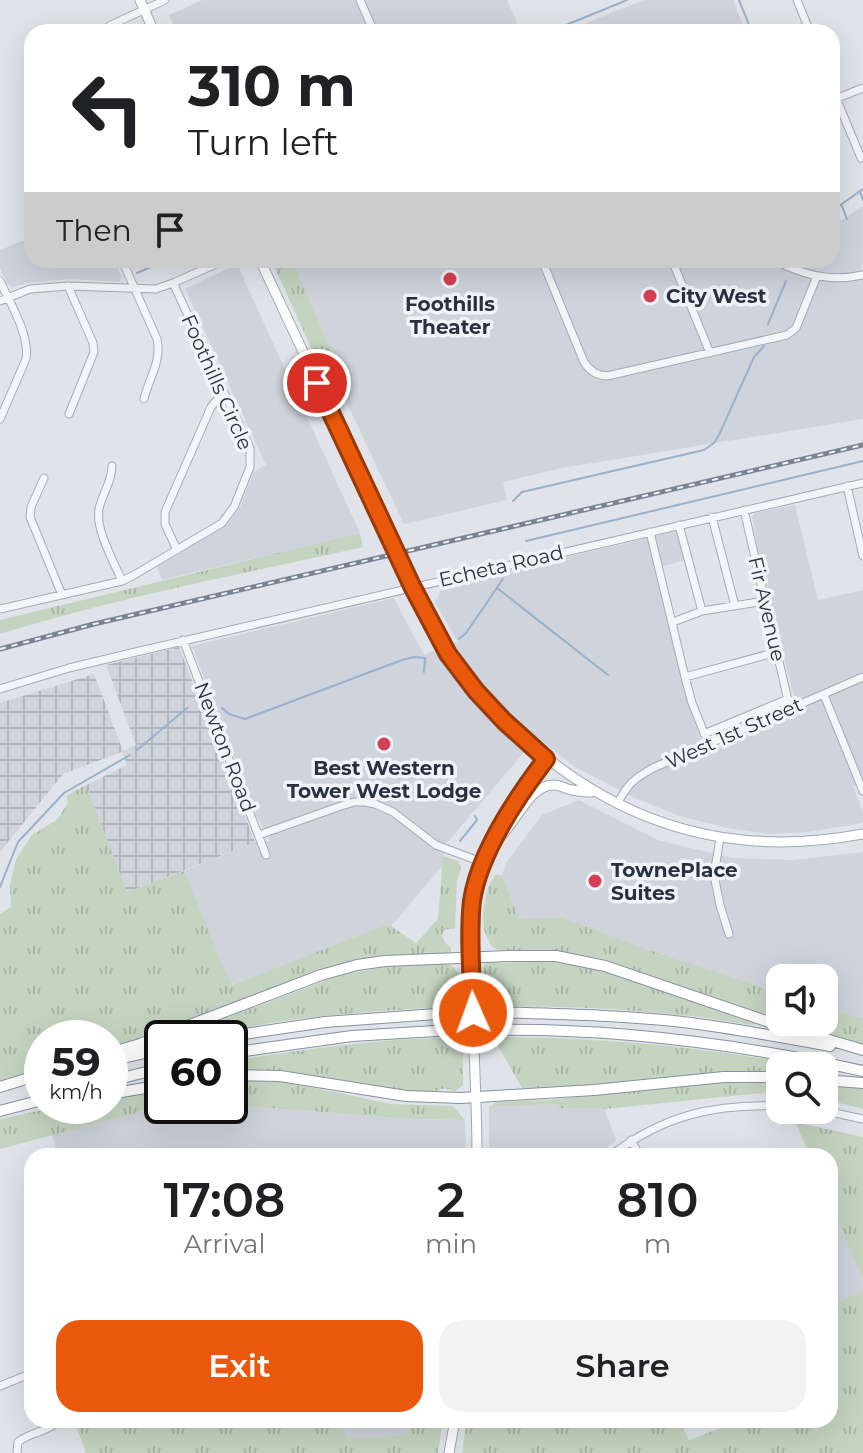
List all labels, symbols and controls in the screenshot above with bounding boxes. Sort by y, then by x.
text: 310 m [188,52,356,120]
icon: left [56,56,160,160]
text: Turn left [188,120,339,164]
icon: arrive [148,208,192,252]
text: Then [56,212,132,249]
marker: Foothills Theater [441,270,459,288]
place label: City West [666,284,767,308]
marker: City West [641,287,659,305]
place label: Foothills Theater [405,292,495,339]
street label: Foothills Circle [176,310,258,454]
pin [283,349,351,417]
icon: arrive [295,361,339,405]
street label: Echeta Road [436,540,566,592]
street label: Fir Avenue [743,554,791,664]
street label: Newton Road [189,679,261,815]
street label: West 1st Street [662,692,806,774]
marker: Best Western Tower West Lodge [375,735,393,753]
place label: Best Western Tower West Lodge [287,756,481,803]
place label: TownePlace Suites [611,858,738,905]
marker: TownePlace Suites [586,872,604,890]
map controls [766,964,838,1124]
button: sound [766,964,838,1036]
position arrow [431,971,515,1055]
speed limit sign: 60 [144,1020,248,1124]
text: 59 [51,1037,101,1086]
button: search [766,1052,838,1124]
text: km/h [49,1080,103,1104]
text: 17:08 [164,1171,285,1229]
text: 2 [437,1171,465,1229]
text: 810 [617,1171,698,1229]
text: Arrival [183,1228,265,1260]
text: min [425,1228,477,1260]
text: m [644,1228,671,1260]
button: Exit [56,1320,423,1412]
button: Share [439,1320,806,1412]

